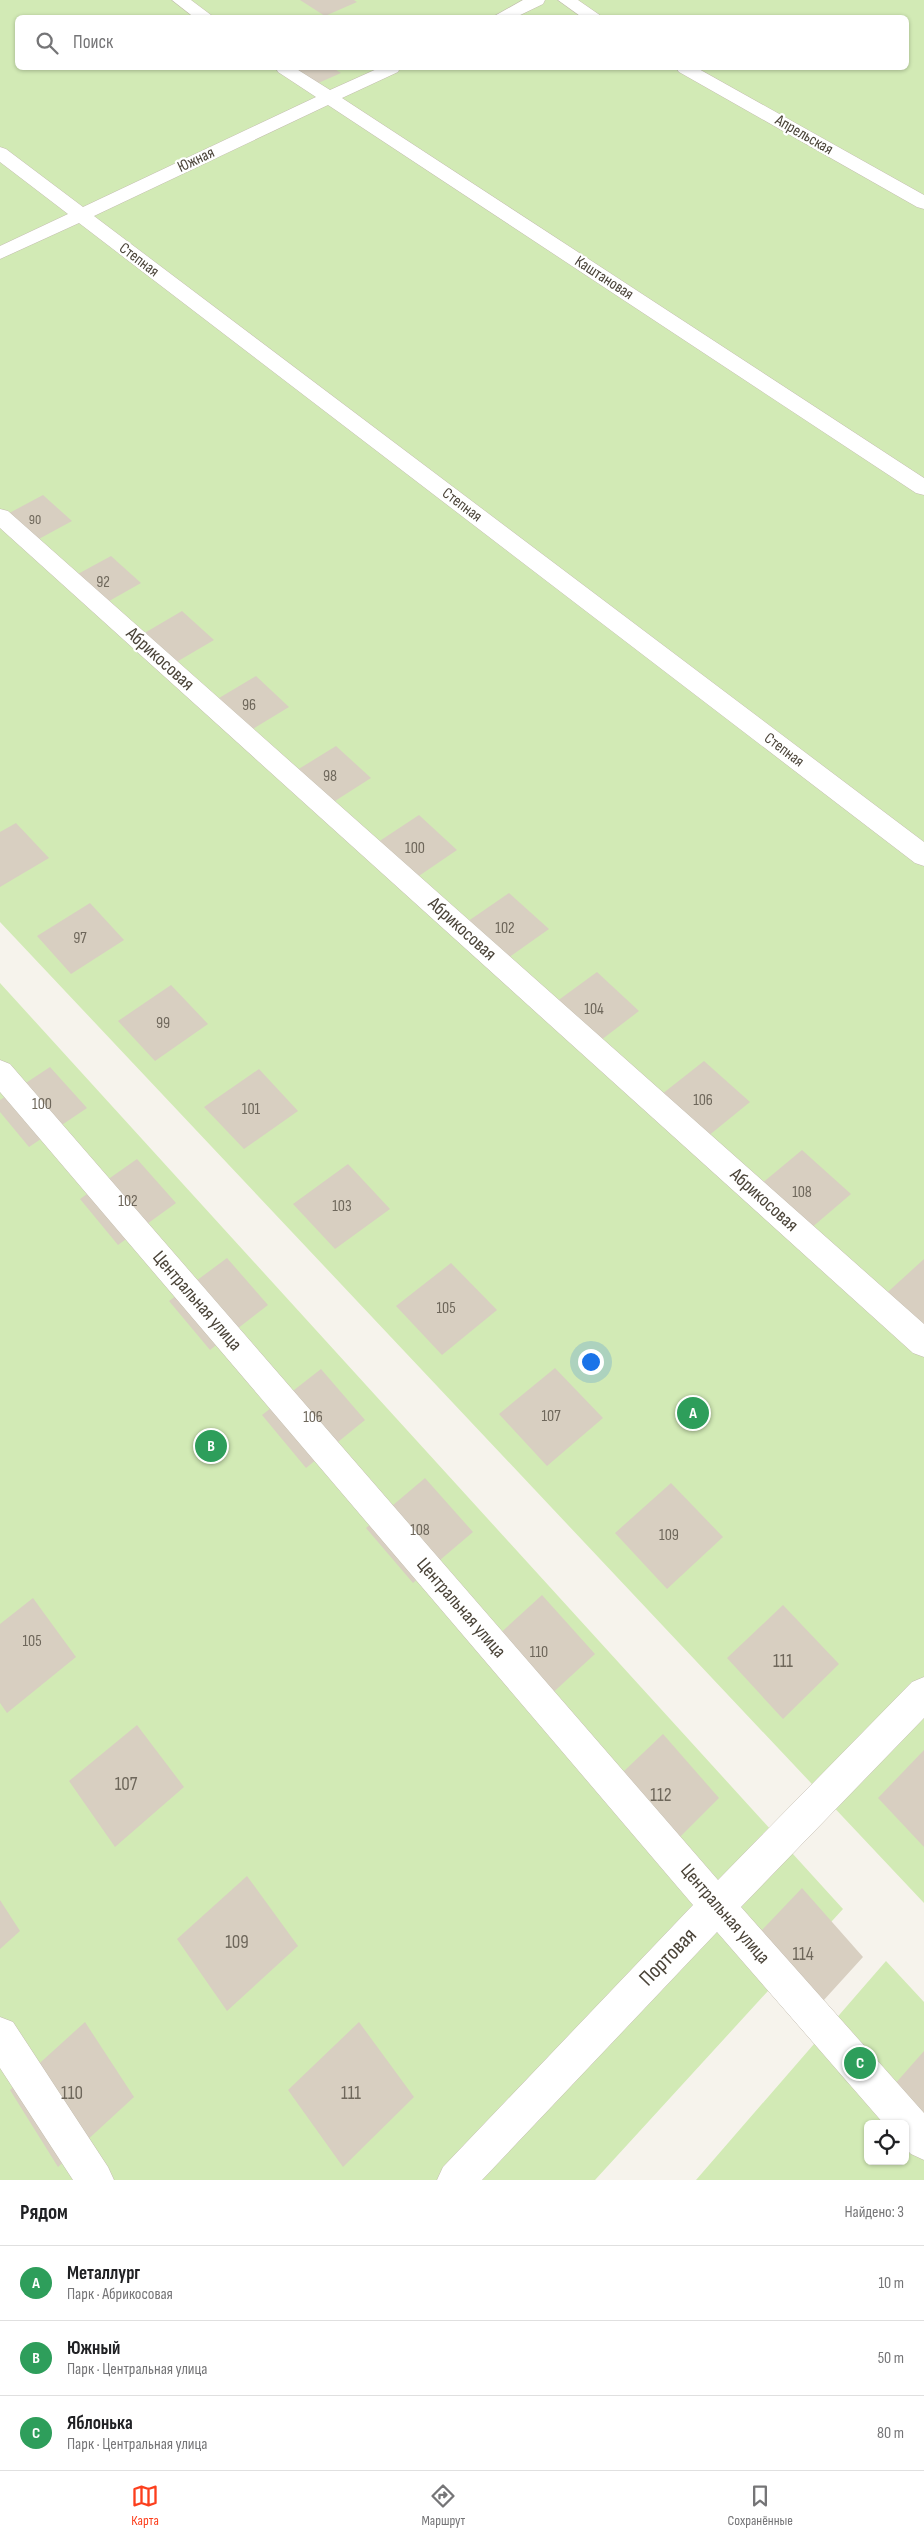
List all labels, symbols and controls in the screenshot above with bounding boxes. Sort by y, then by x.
search box [15,15,909,70]
icon: search [33,29,61,57]
text: Поиск [73,31,113,54]
street label: Апрельская [771,110,836,159]
street label: Южная [175,143,217,177]
street label: Степная [115,239,163,281]
street label: Каштановая [571,252,637,304]
street label: Степная [438,484,486,526]
house number: 90 [29,511,41,528]
house number: 92 [96,573,110,592]
street label: Абрикосовая [120,622,199,696]
house number: 96 [242,696,256,715]
street label: Степная [760,729,808,771]
house number: 98 [323,767,337,786]
house number: 100 [405,839,425,858]
street label: Абрикосовая [422,892,501,966]
house number: 102 [495,919,515,938]
house number: 97 [73,929,87,948]
house number: 104 [584,1000,604,1019]
house number: 99 [156,1014,170,1033]
house number: 106 [693,1091,713,1110]
house number: 100 [32,1095,52,1114]
house number: 101 [242,1100,261,1119]
street label: Абрикосовая [724,1163,803,1237]
house number: 108 [792,1183,812,1202]
house number: 102 [118,1192,138,1211]
house number: 103 [332,1197,352,1216]
street label: Центральная улица [147,1246,247,1356]
house number: 105 [436,1299,456,1318]
your location [578,1349,604,1375]
pin: A [677,1394,709,1432]
house number: 107 [541,1407,561,1426]
house number: 106 [303,1408,323,1427]
pin: B [195,1427,227,1465]
house number: 108 [410,1521,430,1540]
house number: 109 [659,1526,679,1545]
street label: Центральная улица [411,1553,511,1663]
house number: 105 [22,1632,42,1651]
house number: 110 [530,1643,548,1662]
house number: 111 [773,1650,793,1673]
house number: 107 [115,1773,138,1796]
house number: 112 [650,1784,672,1807]
street label: Центральная улица [675,1859,775,1969]
street label: Портовая [634,1922,702,1992]
house number: 109 [225,1931,249,1954]
house number: 114 [792,1943,814,1966]
pin: C [844,2044,876,2082]
house number: 110 [61,2082,83,2105]
house number: 111 [341,2082,361,2105]
map controls [864,2120,909,2165]
button: locate [864,2120,909,2165]
text: Рядом [20,2200,68,2225]
text: Найдено: 3 [844,2203,904,2222]
text: Металлург [67,2262,140,2285]
text: A [32,2274,40,2293]
text: 10 m [878,2274,904,2293]
text: Парк · Абрикосовая [67,2285,173,2304]
text: Южный [67,2337,120,2360]
text: B [32,2349,40,2368]
text: 50 m [878,2349,904,2368]
text: Парк · Центральная улица [67,2360,207,2379]
text: Яблонька [67,2412,133,2435]
text: C [32,2424,40,2443]
text: 80 m [877,2424,904,2443]
text: Парк · Центральная улица [67,2435,207,2454]
tab: Карта [131,2482,159,2529]
tab: Маршрут [421,2482,465,2529]
tab: Сохранённые [728,2482,793,2529]

